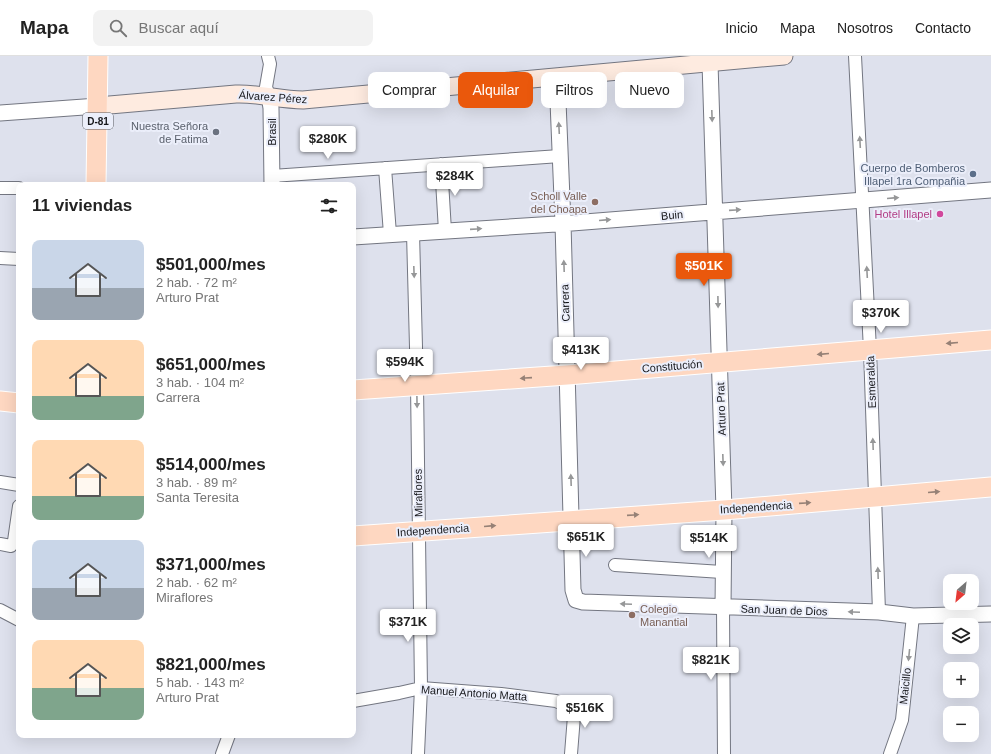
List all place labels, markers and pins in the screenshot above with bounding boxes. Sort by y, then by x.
place label: Nuestra Señora de Fatima [131,120,209,145]
pin: $280K [300,126,356,160]
marker: Nuestra Señora de Fatima [211,127,221,137]
place label: Cuerpo de Bomberos Illapel 1ra Compañia [860,162,966,187]
pin: $284K [427,163,483,197]
marker: Cuerpo de Bomberos Illapel 1ra Compañia [968,169,978,179]
place label: Scholl Valle del Choapa [530,190,588,215]
marker: Scholl Valle del Choapa [590,197,600,207]
place label: Hotel Illapel [875,208,932,220]
marker: Hotel Illapel [935,209,945,219]
pin: $501K [676,253,732,287]
pin: $370K [853,300,909,334]
pin: $413K [553,337,609,371]
pin: $594K [377,349,433,383]
pin: $651K [558,524,614,558]
pin: $514K [681,525,737,559]
place label: Colegio Manantial [640,603,688,628]
pin: $371K [380,609,436,643]
marker: Colegio Manantial [627,610,637,620]
pin: $821K [683,647,739,681]
pin: $516K [557,695,613,729]

